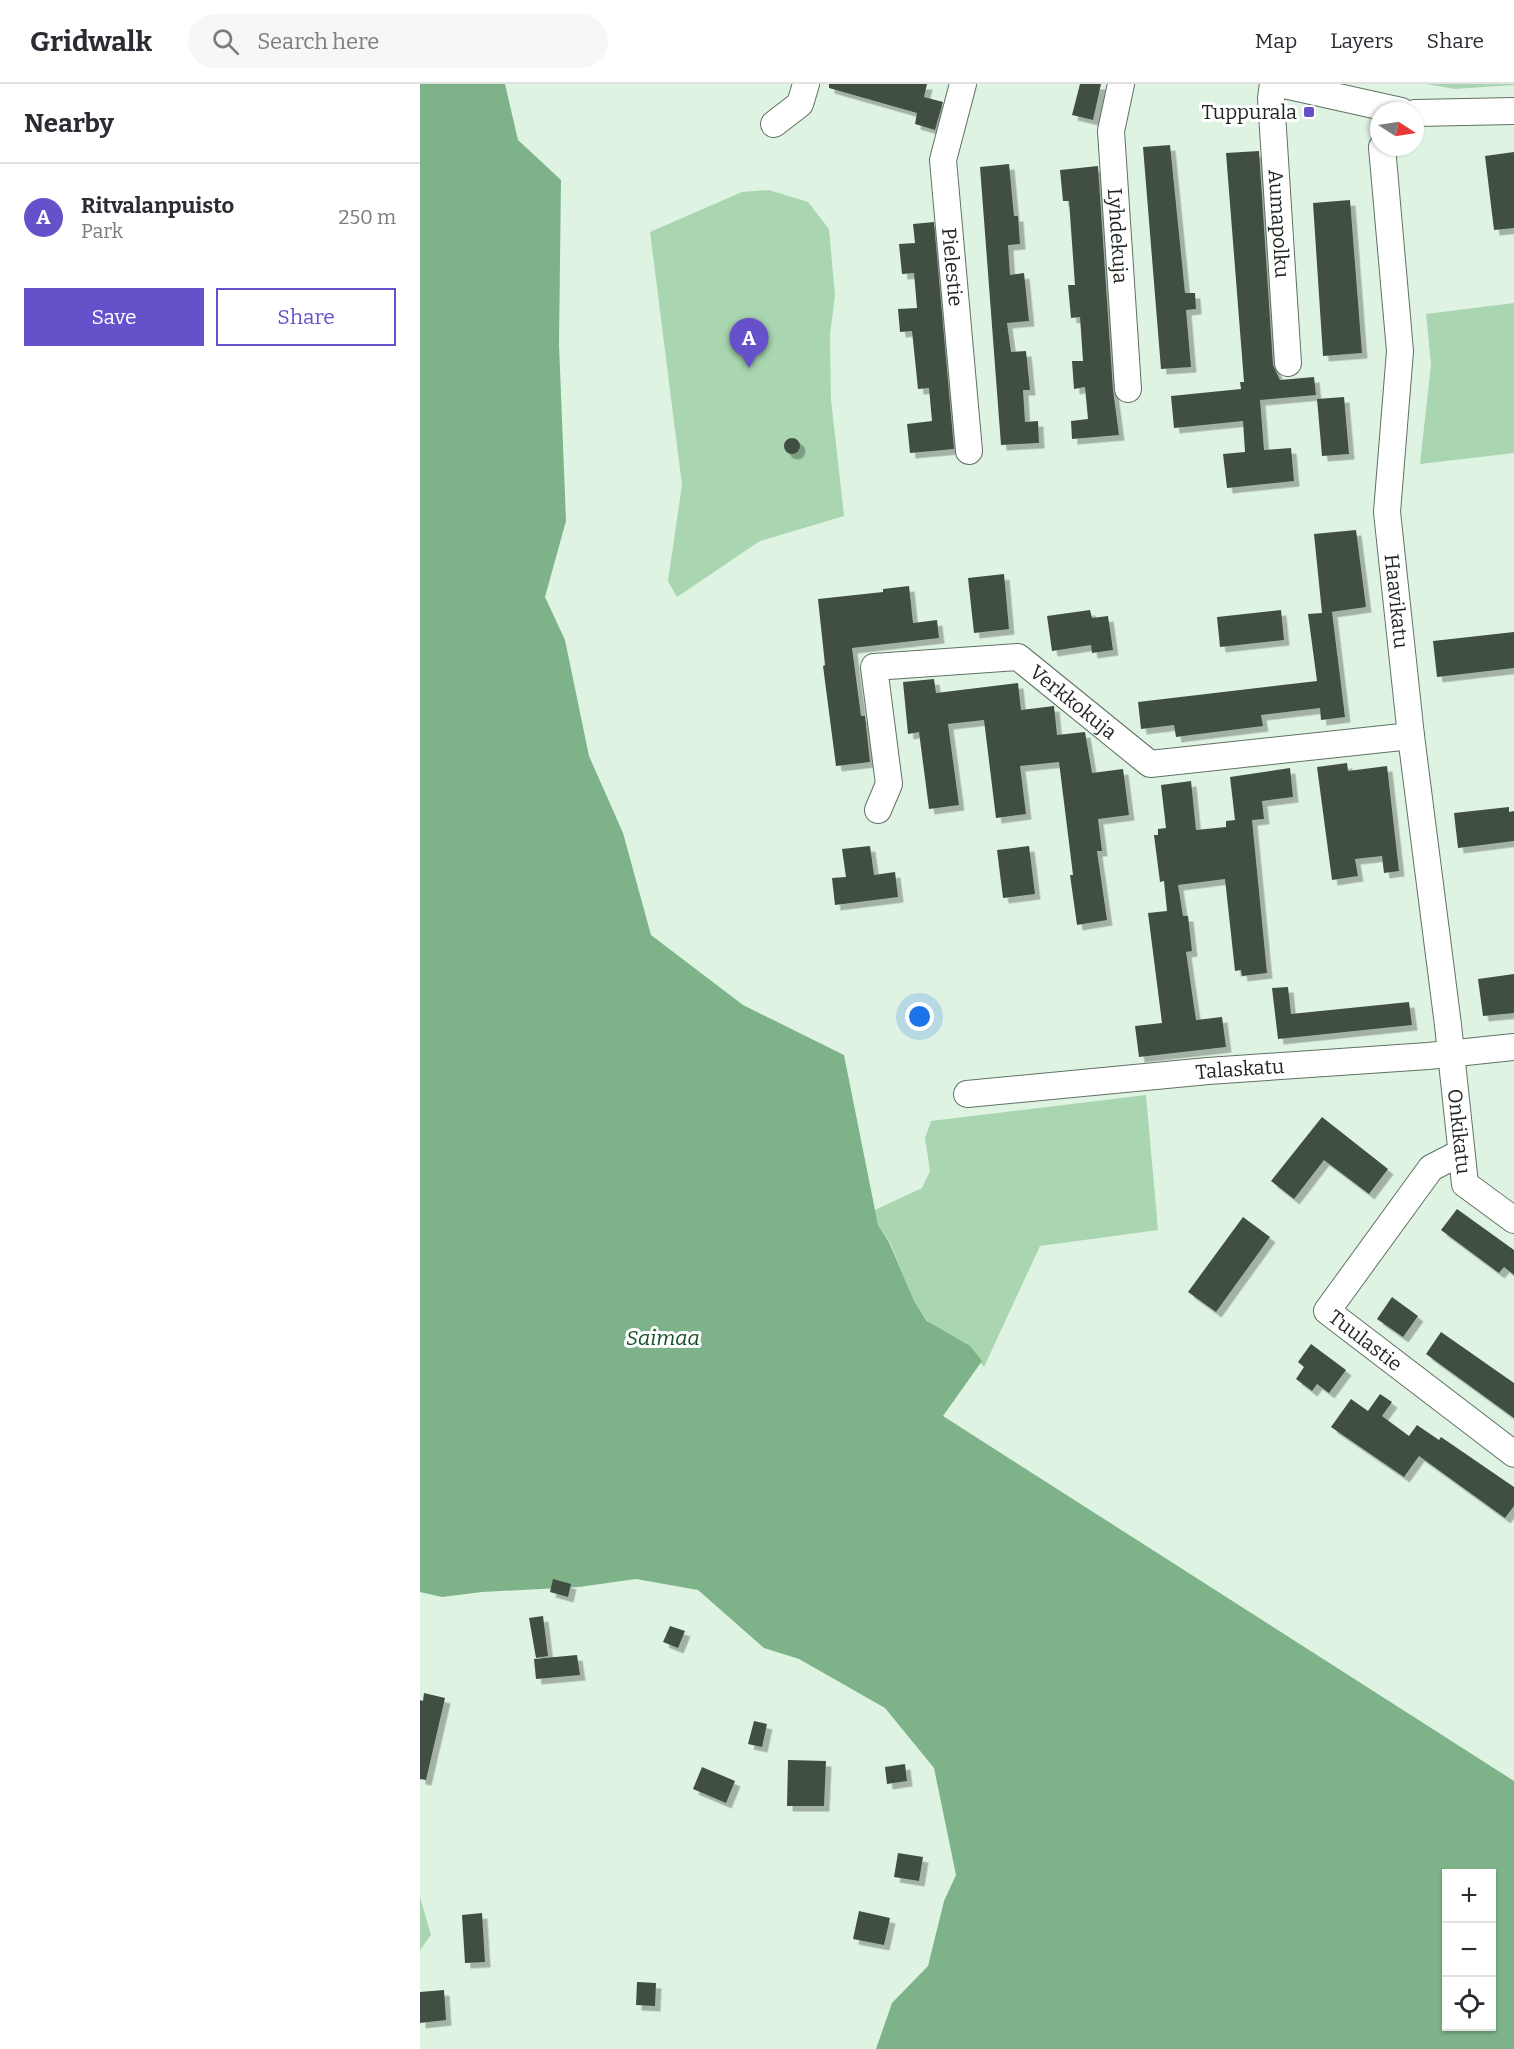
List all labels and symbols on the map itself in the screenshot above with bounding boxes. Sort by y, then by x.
place label: Tuppurala [1201,100,1297,124]
north arrow [1370,102,1424,156]
marker: Tuppurala [1302,105,1316,119]
street label: Aumapolku [1264,169,1295,279]
street label: Lyhdekuja [1103,187,1133,284]
street label: Pielestie [937,227,968,307]
pin: A [730,318,768,368]
street label: Haavikatu [1380,553,1414,650]
street label: Verkkokuja [1025,660,1122,744]
your location [905,1002,934,1031]
street label: Talaskatu [1194,1054,1285,1084]
street label: Onkikatu [1443,1088,1476,1175]
street label: Tuulastie [1324,1305,1407,1376]
water label: Saimaa [626,1325,700,1351]

